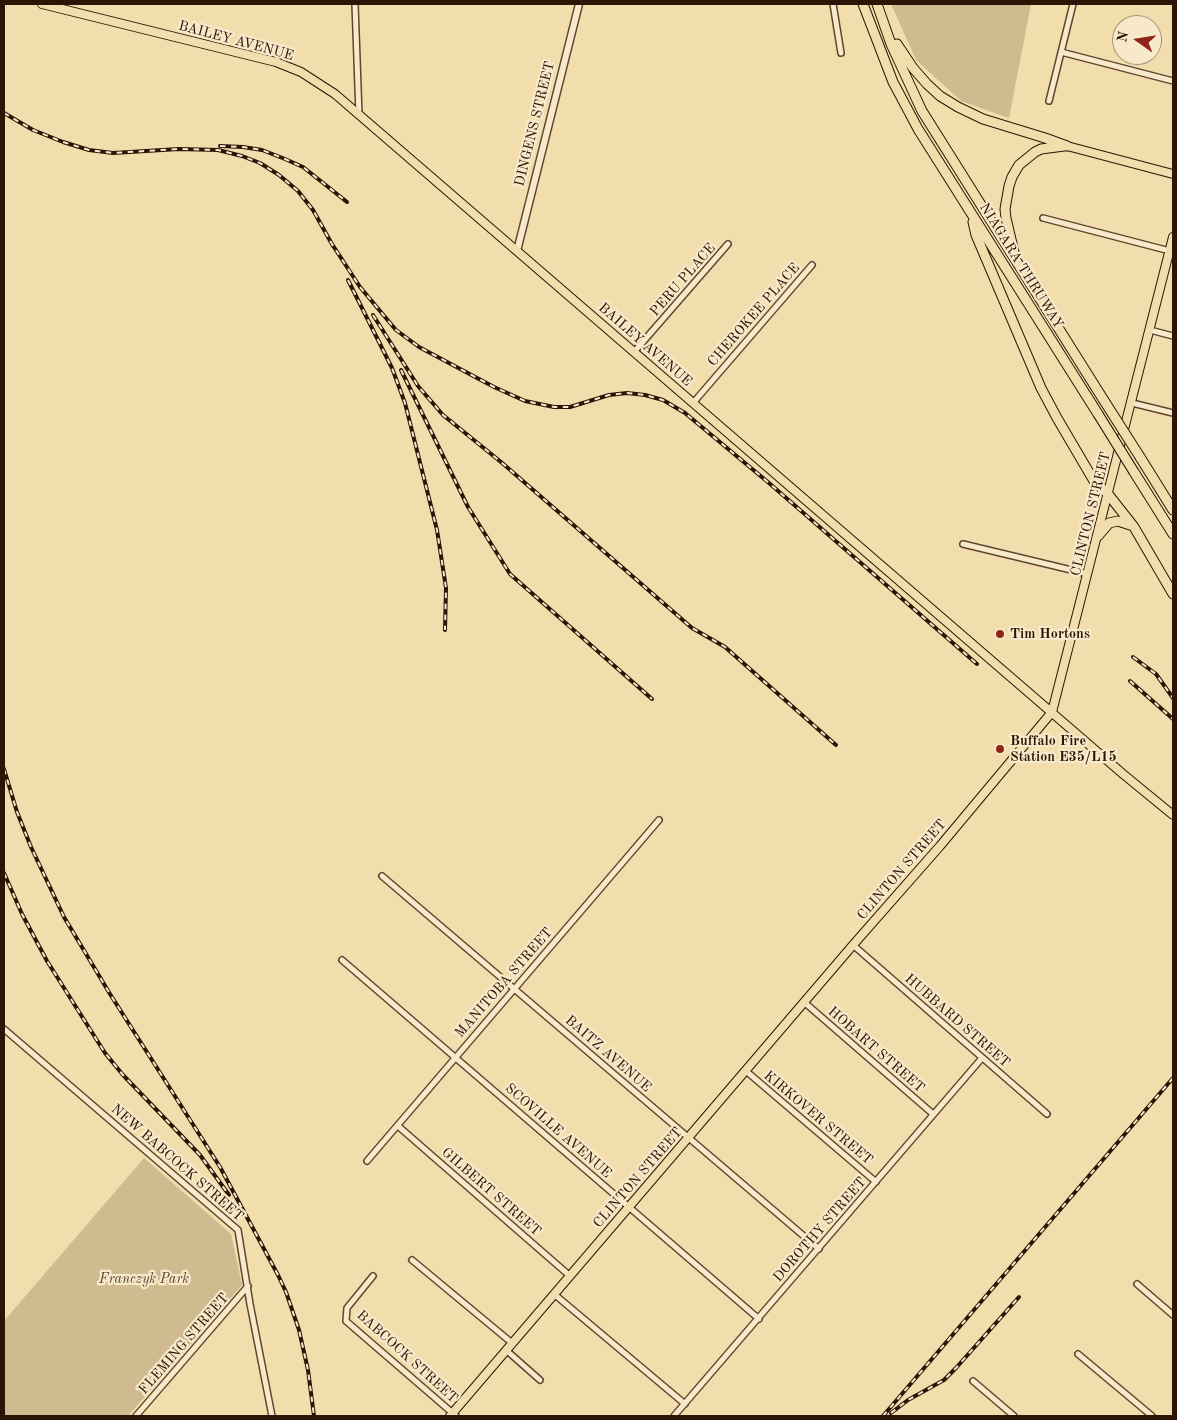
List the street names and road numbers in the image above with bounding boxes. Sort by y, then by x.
street label: BAILEY AVENUE [177,18,295,64]
street label: DINGENS STREET [511,60,559,188]
street label: NIAGARA THRUWAY [975,200,1067,332]
street label: PERU PLACE [647,240,719,320]
street label: CHEROKEE PLACE [704,260,804,370]
street label: BAILEY AVENUE [595,300,695,390]
street label: CLINTON STREET [1067,450,1115,578]
street label: CLINTON STREET [854,816,950,924]
street label: MANITOBA STREET [452,925,556,1041]
street label: HUBBARD STREET [901,971,1013,1071]
street label: HOBART STREET [824,1003,928,1097]
street label: BAITZ AVENUE [562,1012,654,1096]
street label: KIRKOVER STREET [760,1067,876,1169]
street label: SCOVILLE AVENUE [501,1080,615,1182]
street label: NEW BABCOCK STREET [107,1101,247,1225]
street label: CLINTON STREET [590,1124,686,1232]
street label: GILBERT STREET [438,1144,544,1240]
street label: DOROTHY STREET [770,1174,870,1286]
street label: FLEMING STREET [135,1290,233,1398]
street label: BABCOCK STREET [353,1307,461,1407]

